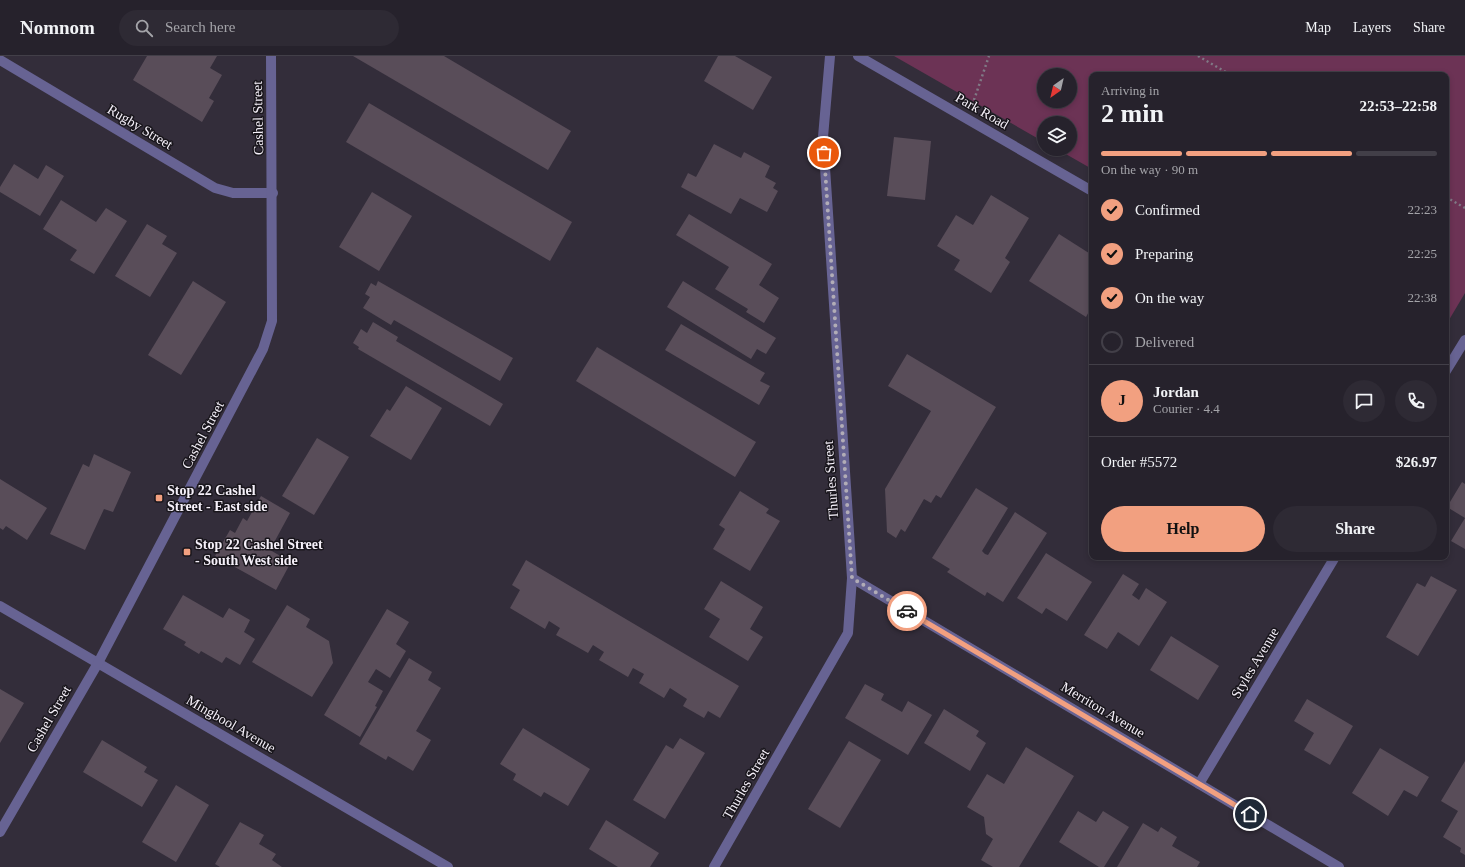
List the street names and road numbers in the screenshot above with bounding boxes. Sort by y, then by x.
street label: Cashel Street [250,81,266,155]
street label: Park Road [953,90,1011,132]
street label: Rugby Street [105,102,175,152]
street label: Cashel Street [179,399,227,471]
street label: Thurles Street [821,440,841,520]
street label: Styles Avenue [1228,625,1282,701]
street label: Merriton Avenue [1058,679,1148,741]
street label: Cashel Street [24,683,74,755]
street label: Mingbool Avenue [184,692,278,756]
street label: Thurles Street [720,746,772,822]

